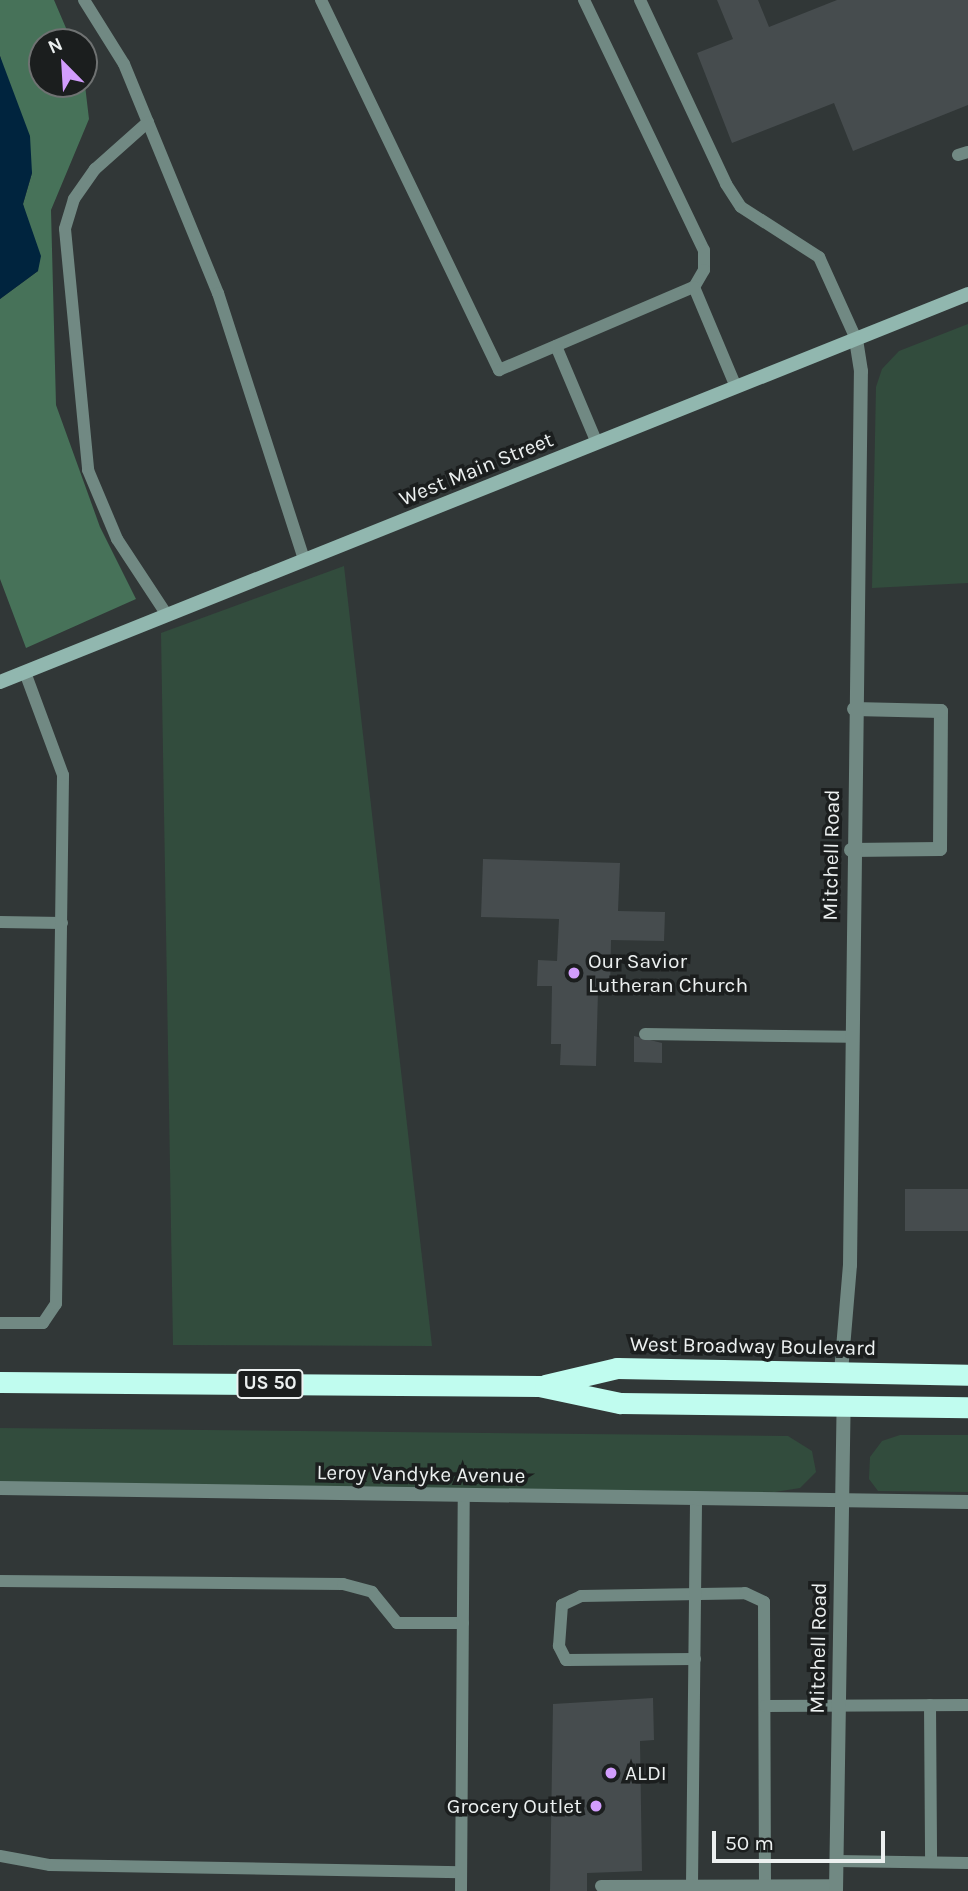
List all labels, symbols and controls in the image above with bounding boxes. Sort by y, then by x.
north arrow [28,28,98,98]
text: N [45,33,66,58]
street label: West Main Street [395,427,557,511]
street label: Mitchell Road [817,789,845,921]
place label: Our Savior Lutheran Church [588,948,748,998]
marker: Our Savior Lutheran Church [566,965,582,981]
street label: West Broadway Boulevard [630,1331,876,1361]
road number: US 50 [235,1368,305,1400]
street label: Leroy Vandyke Avenue [316,1460,526,1488]
street label: Mitchell Road [804,1582,832,1714]
place label: ALDI [625,1760,667,1786]
marker: ALDI [603,1765,619,1781]
place label: Grocery Outlet [447,1793,582,1819]
marker: Grocery Outlet [588,1798,604,1814]
scale bar [716,1818,889,1862]
text: 50 m [725,1831,774,1855]

